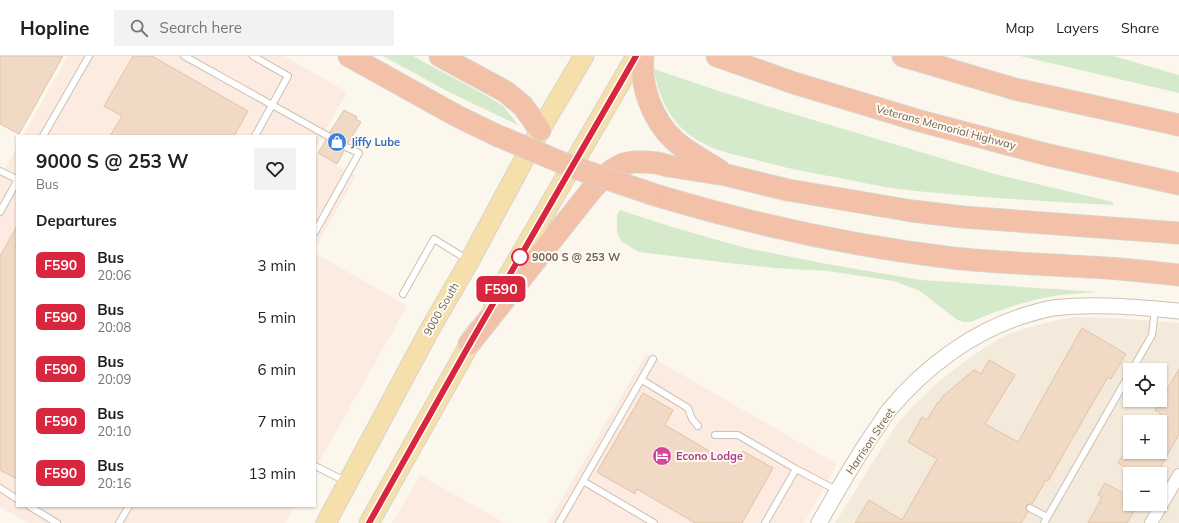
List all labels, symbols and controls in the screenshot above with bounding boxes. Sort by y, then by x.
search box [114,10,394,46]
text: Hopline [20,16,90,40]
icon: search [128,17,150,39]
text: Search here [160,18,242,37]
text: Map [1005,19,1034,37]
text: Layers [1056,19,1099,37]
text: Share [1121,19,1159,37]
street label: Veterans Memorial Highway [875,102,1018,152]
shop icon: Jiffy Lube [326,131,348,153]
place label: Jiffy Lube [351,135,400,149]
button: heart [254,148,296,190]
text: 9000 S @ 253 W [36,149,189,173]
text: Bus [36,176,59,192]
text: Departures [36,211,117,230]
text: Bus [97,248,124,267]
marker: 9000 S @ 253 W [511,248,529,266]
place label: 9000 S @ 253 W [532,250,621,264]
text: F590 [44,256,77,274]
text: 3 min [258,256,296,275]
text: 20:06 [97,267,131,283]
line badge: F590 [473,276,529,302]
street label: 9000 South [420,280,462,338]
text: F590 [484,280,518,298]
text: Bus [97,300,124,319]
text: F590 [44,308,77,326]
text: 5 min [258,308,296,327]
text: 20:08 [97,319,131,335]
text: Bus [97,352,124,371]
text: F590 [44,360,77,378]
text: 6 min [258,360,296,379]
map controls [1123,363,1167,511]
button: locate [1123,363,1167,407]
text: 20:09 [97,371,131,387]
text: Bus [97,404,124,423]
street label: Harrison Street [843,405,897,477]
text: F590 [44,412,77,430]
text: 7 min [258,412,296,431]
button: + [1123,415,1167,459]
text: 20:10 [97,423,131,439]
hotel icon: Econo Lodge [651,445,673,467]
place label: Econo Lodge [676,449,743,463]
text: Bus [97,456,124,475]
text: F590 [44,464,77,482]
text: 13 min [249,464,296,483]
button: − [1123,467,1167,511]
text: 20:16 [97,475,131,491]

